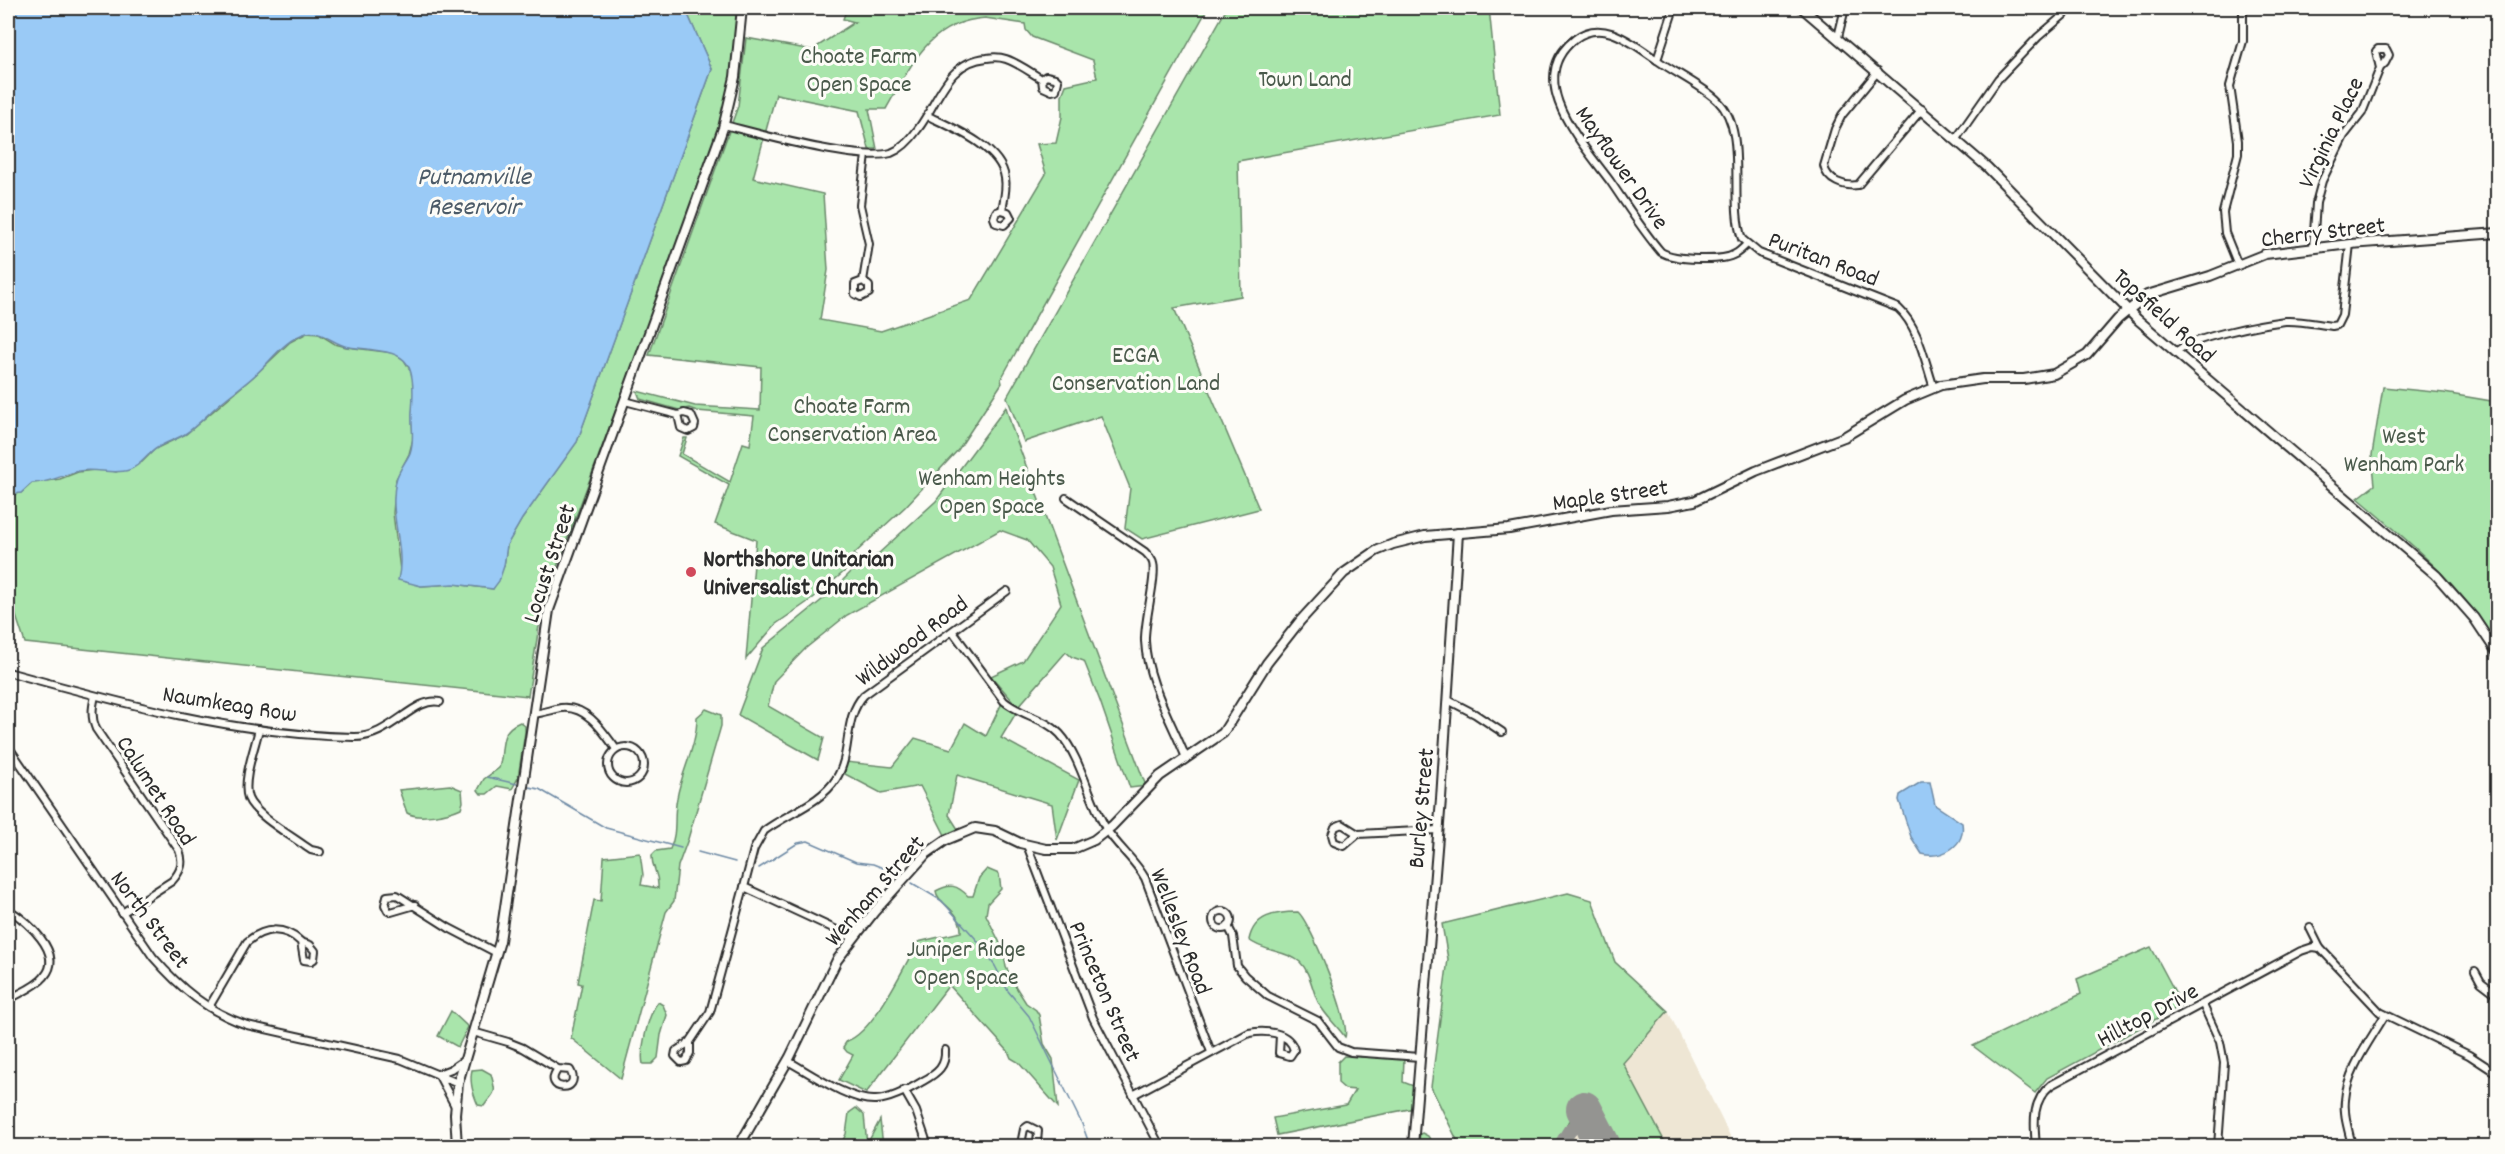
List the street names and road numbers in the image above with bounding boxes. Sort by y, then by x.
street label: Virginia Place [2291,72,2374,195]
street label: Mayflower Drive [1565,100,1676,238]
street label: Cherry Street [2259,209,2387,258]
street label: Puritan Road [1763,224,1883,297]
street label: Topsfield Road [2104,262,2222,373]
street label: Maple Street [1550,472,1671,522]
street label: Locust Street [516,500,586,628]
street label: Wildwood Road [849,589,976,696]
street label: Naumkeag Row [160,679,299,733]
street label: Calumet Road [106,730,203,853]
street label: Burley Street [1401,747,1445,870]
street label: Wenham Street [818,829,934,955]
street label: Wellesley Road [1140,864,1219,1000]
street label: North Street [100,865,197,977]
street label: Princeton Street [1058,917,1148,1068]
street label: Hilltop Drive [2092,976,2205,1058]

